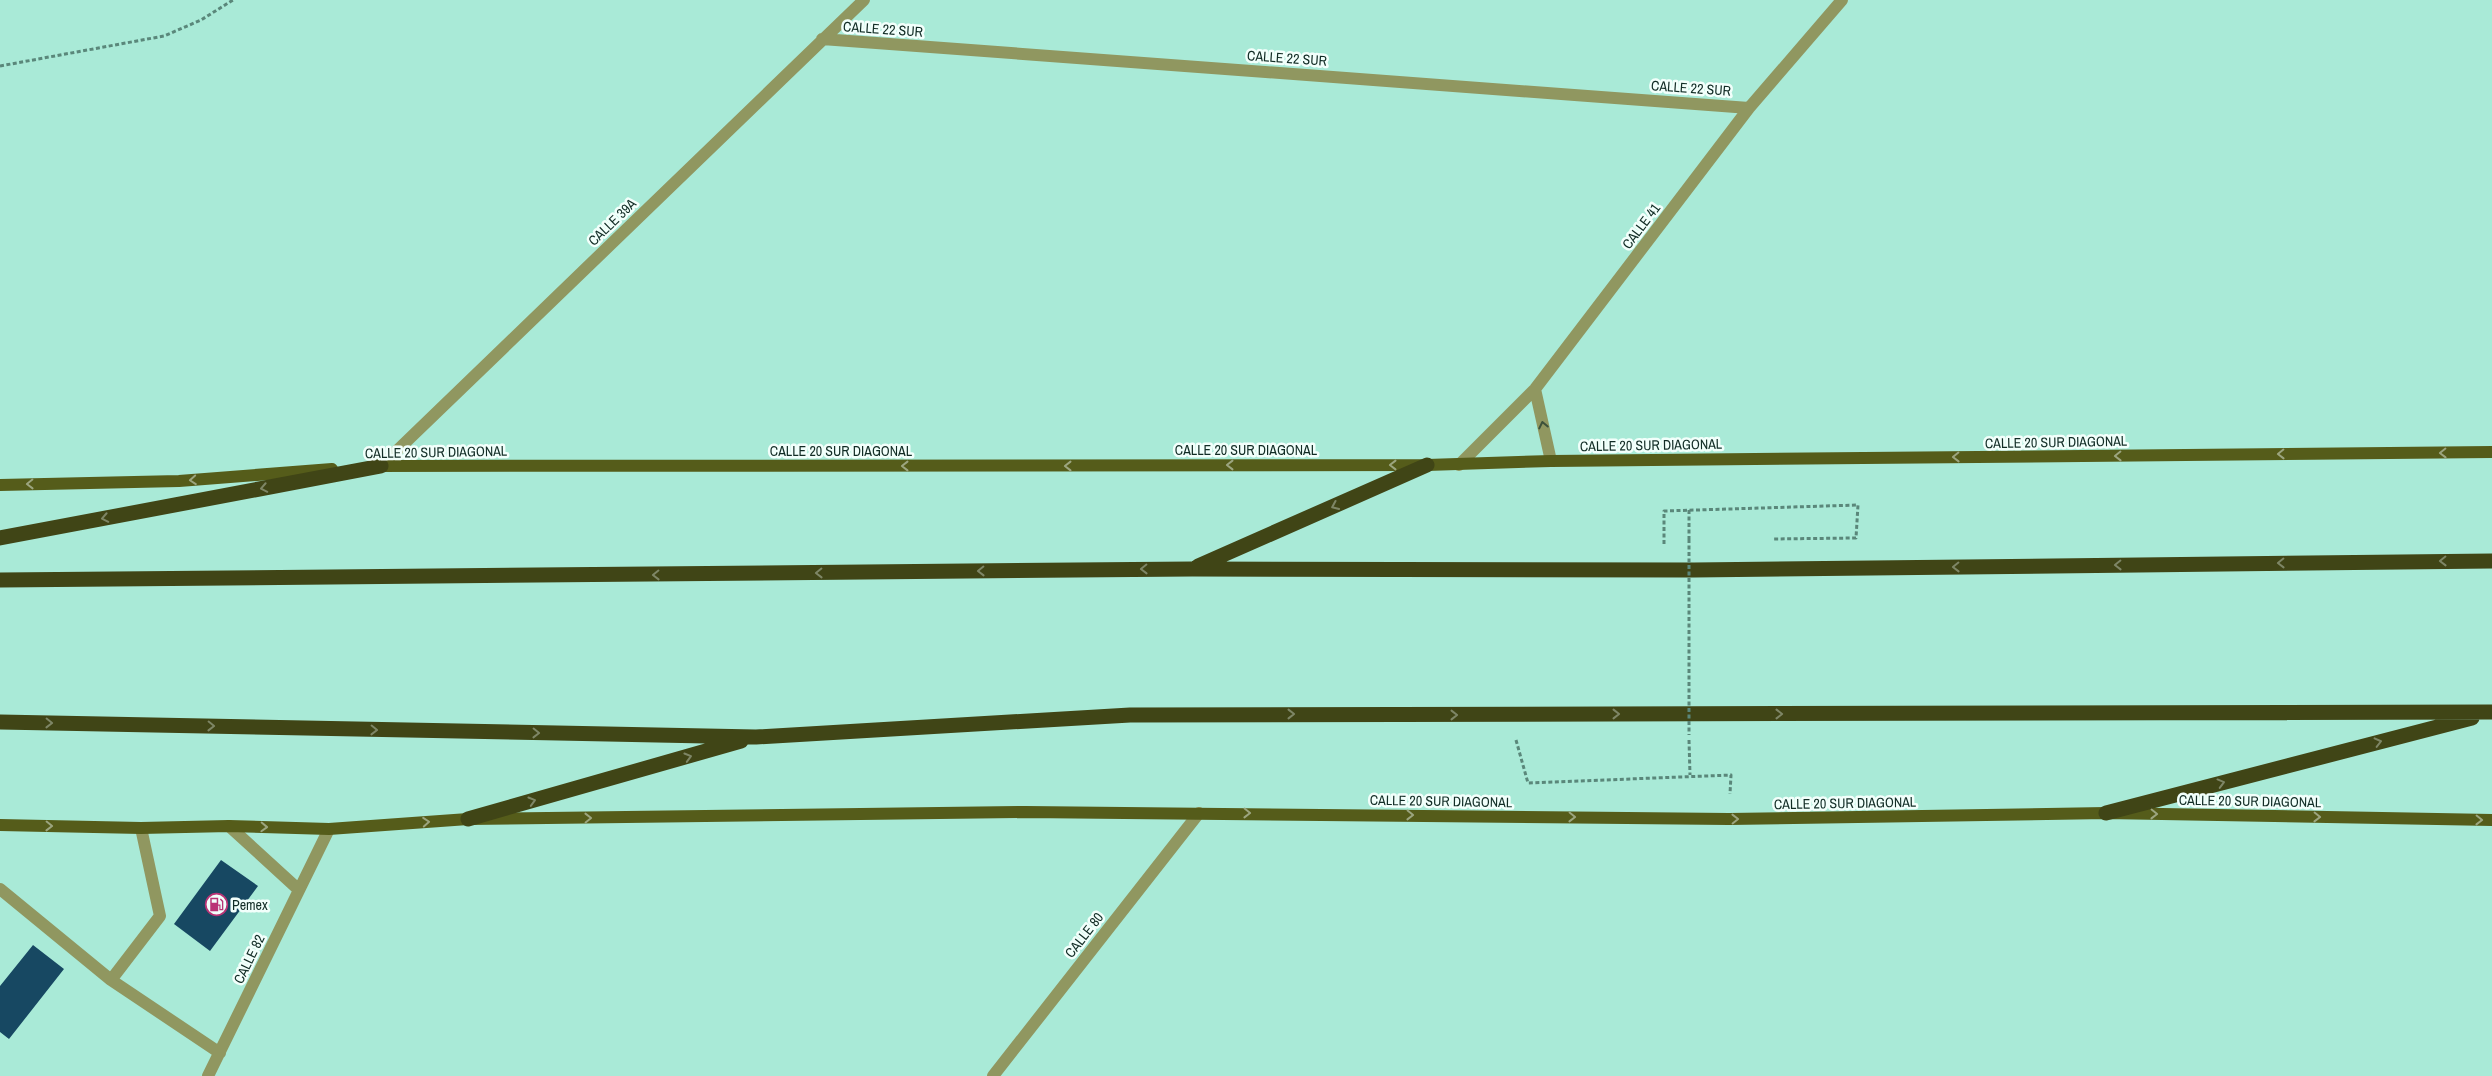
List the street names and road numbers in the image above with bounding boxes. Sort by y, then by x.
street label: CALLE 22 SUR [843,17,923,41]
street label: CALLE 22 SUR [1247,46,1327,70]
street label: CALLE 22 SUR [1651,76,1731,100]
street label: CALLE 39A [584,194,640,249]
street label: CALLE 41 [1618,199,1664,252]
street label: CALLE 20 SUR DIAGONAL [1985,432,2128,452]
street label: CALLE 20 SUR DIAGONAL [1580,435,1723,455]
street label: CALLE 20 SUR DIAGONAL [1175,441,1318,459]
street label: CALLE 20 SUR DIAGONAL [365,442,508,462]
street label: CALLE 20 SUR DIAGONAL [770,442,913,460]
street label: CALLE 20 SUR DIAGONAL [1370,791,1513,811]
street label: CALLE 20 SUR DIAGONAL [2179,791,2322,811]
street label: CALLE 20 SUR DIAGONAL [1774,793,1917,813]
street label: CALLE 80 [1061,909,1107,961]
street label: CALLE 82 [229,932,269,986]

